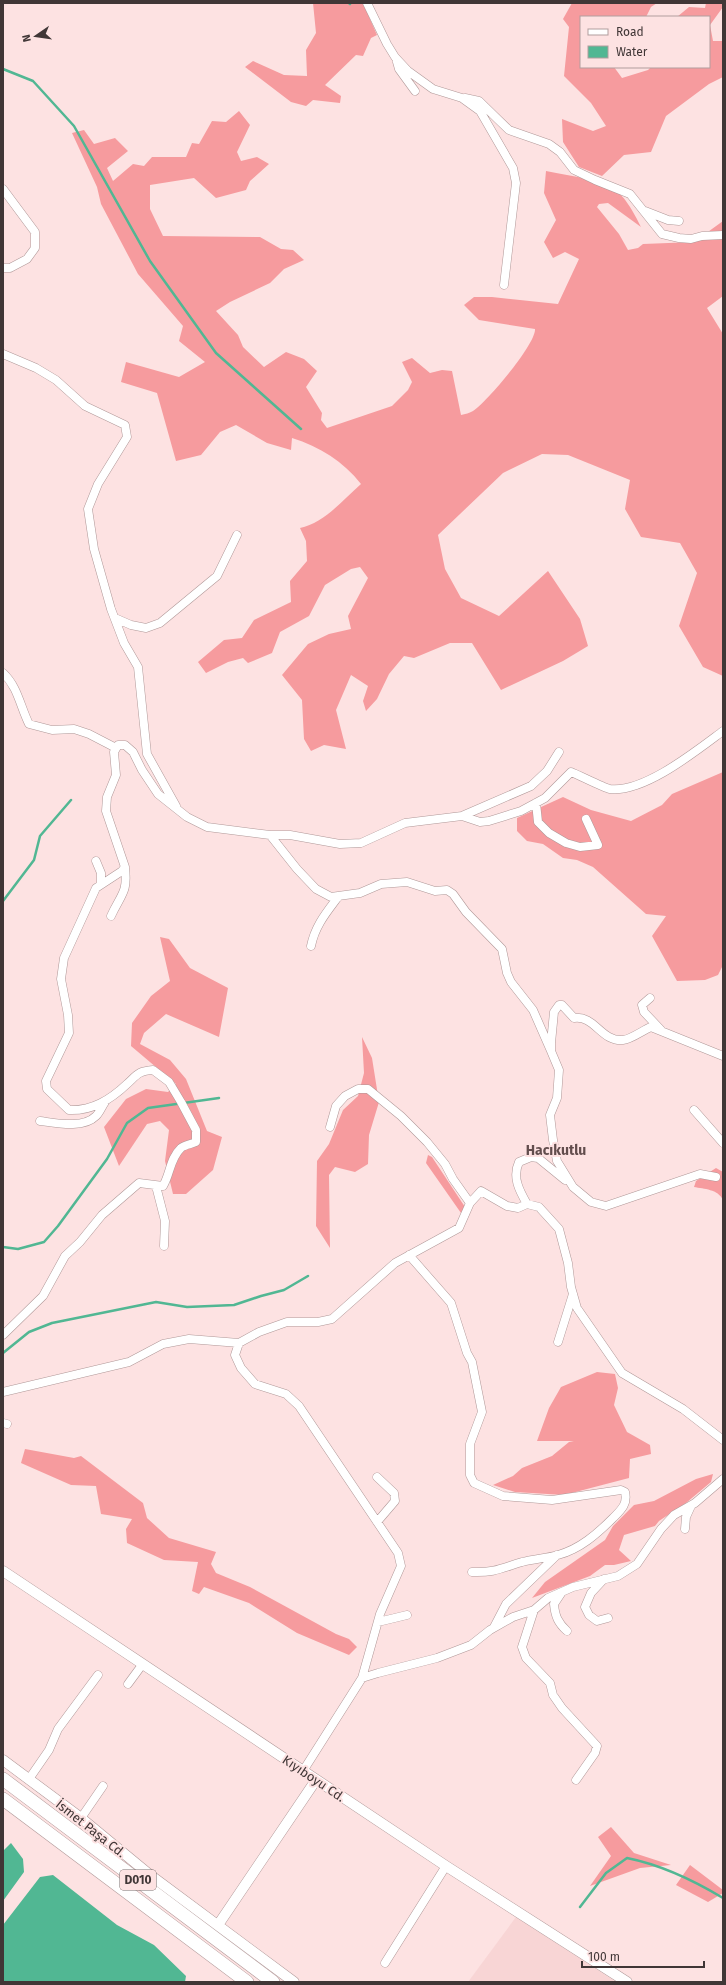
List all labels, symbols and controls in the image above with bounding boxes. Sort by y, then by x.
north arrow [16,16,56,56]
legend [580,16,710,68]
text: Road [616,25,644,39]
text: N [20,33,34,43]
text: Water [616,45,648,59]
district label: Hacıkutlu [526,1142,586,1159]
street label: Kıyıboyu Cd. [280,1752,348,1805]
street label: İsmet Paşa Cd. [53,1796,129,1860]
road number: D010 [120,1870,156,1890]
scale bar [582,1943,704,1969]
text: 100 m [588,1950,620,1964]

